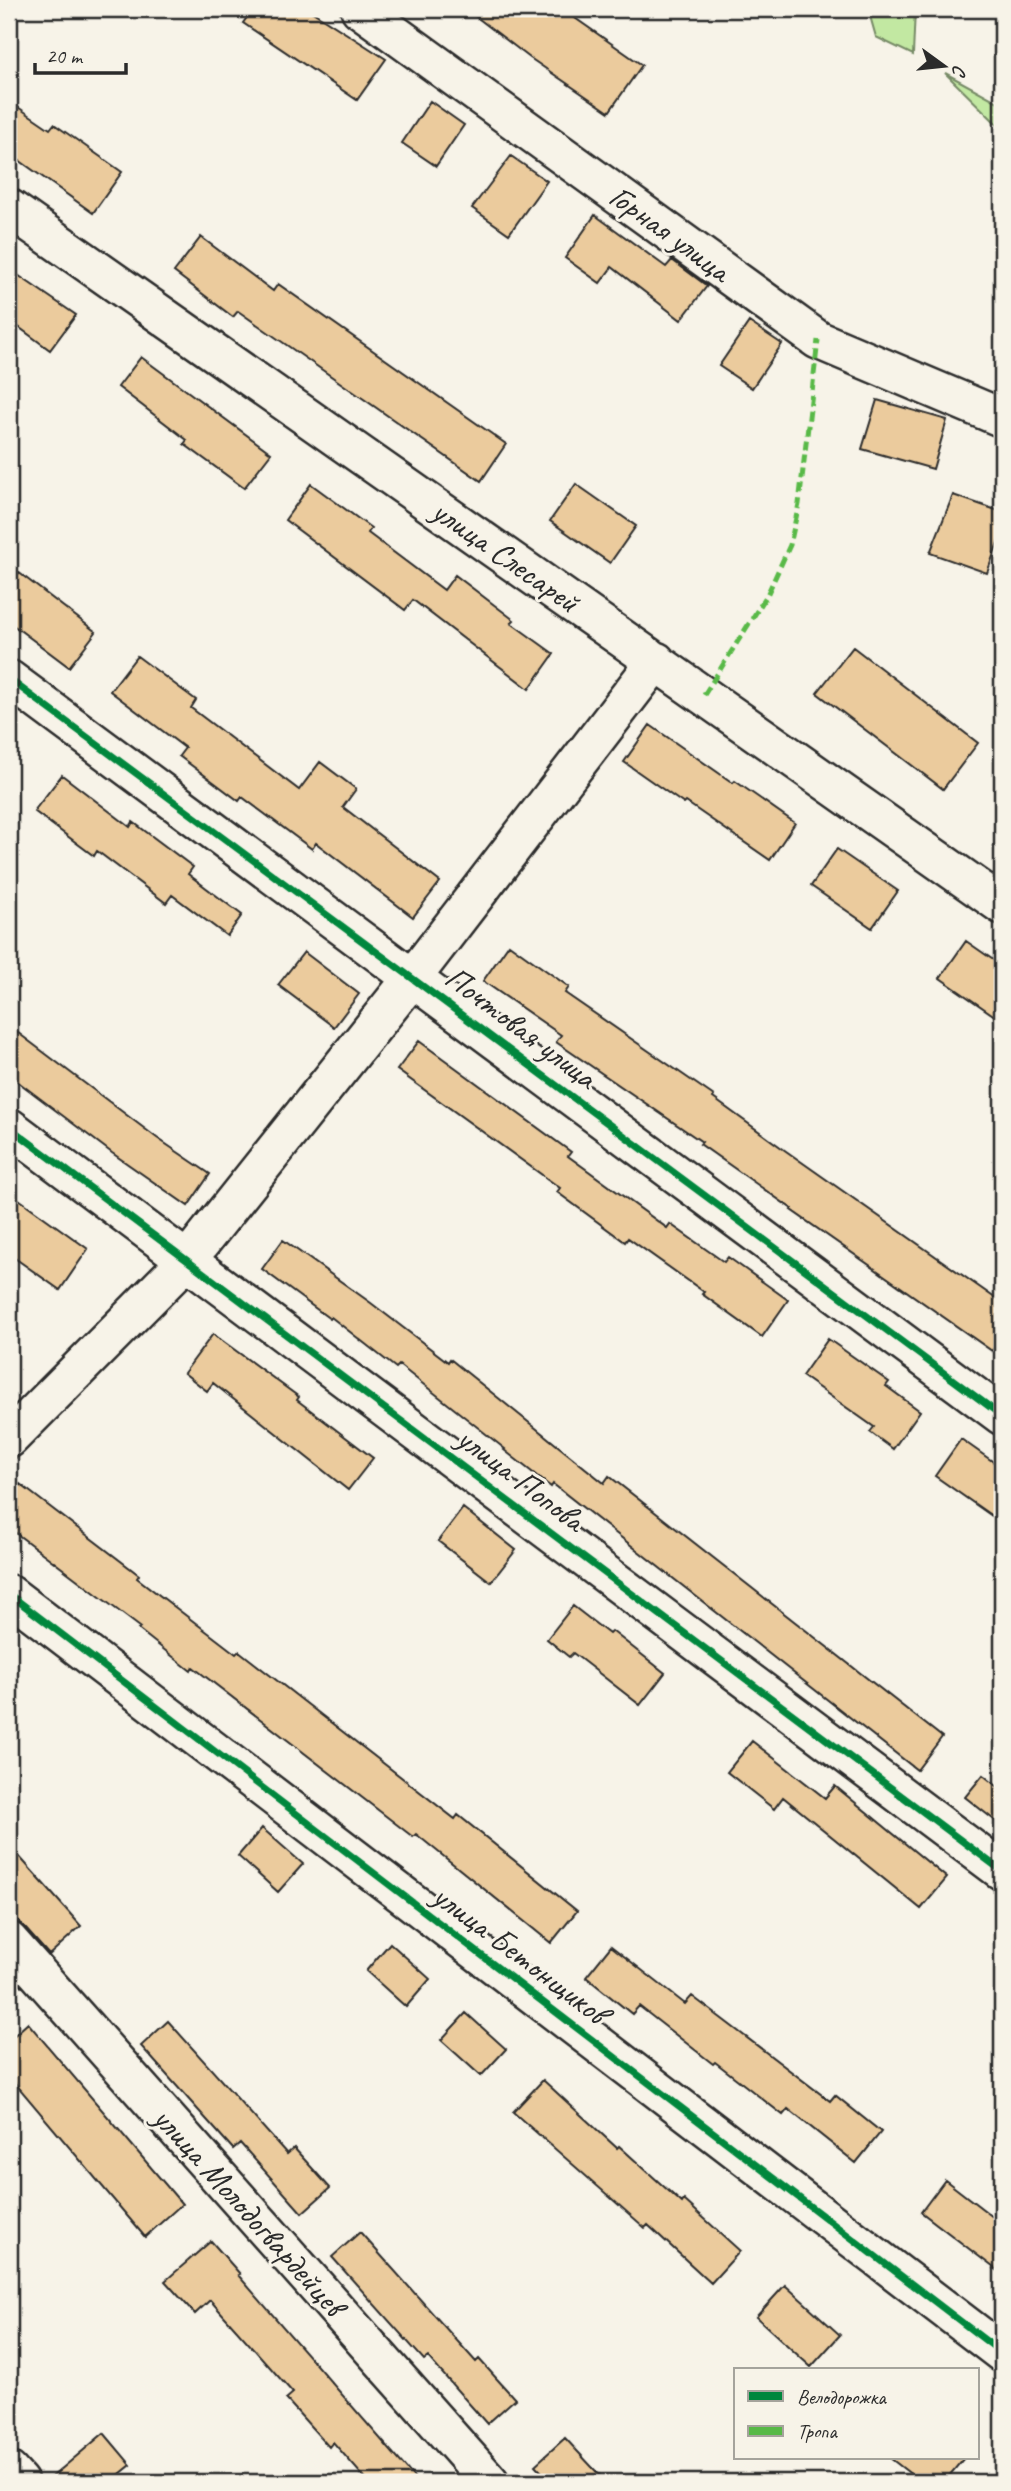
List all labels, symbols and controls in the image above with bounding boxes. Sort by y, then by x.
scale bar [35,32,126,76]
north arrow [909,32,979,102]
text: 20 m [46,43,84,69]
text: С [946,63,972,80]
street label: Горная улица [601,175,741,292]
street label: улица Слесарей [422,489,590,623]
street label: Почтовая улица [437,956,607,1099]
street label: улица Попова [447,1416,595,1542]
street label: улица Бетонщиков [423,1874,622,2038]
street label: улица Молодогвардейцев [143,2096,358,2328]
legend [734,2368,979,2460]
text: Велодорожка [797,2384,887,2410]
text: Тропа [797,2418,838,2444]

